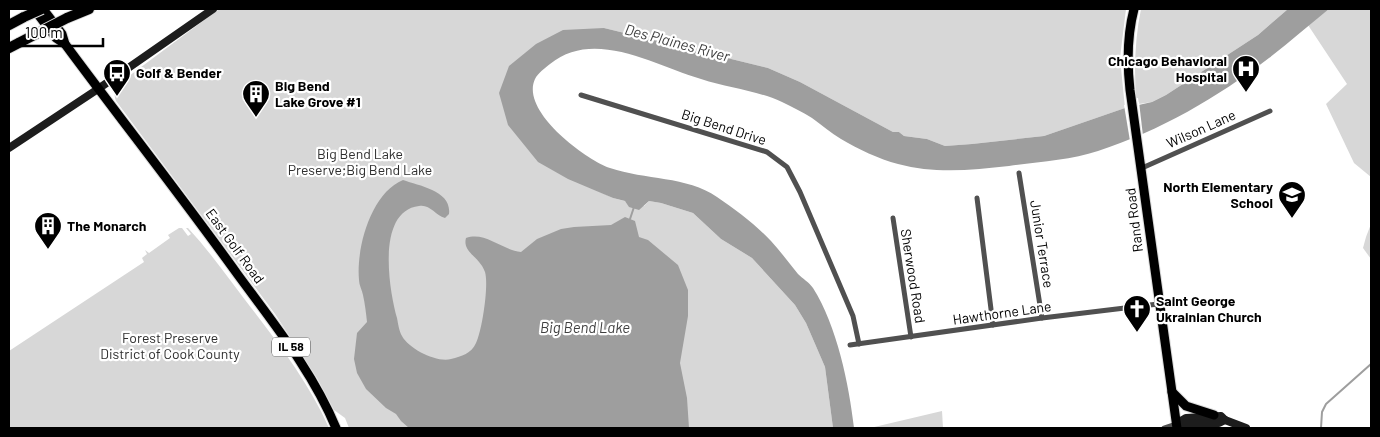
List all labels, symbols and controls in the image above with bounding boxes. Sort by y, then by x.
scale bar [18,15,102,47]
water label: Des Plaines River [623,19,732,65]
text: 100 m [25,23,63,41]
place label: Chicago Behavioral Hospital [1108,52,1227,85]
hospital icon: Chicago Behavioral Hospital [1231,54,1261,93]
bus stop icon: Golf & Bender [102,58,132,97]
place label: Golf & Bender [136,64,222,81]
place label: Big Bend Lake Grove #1 [275,77,361,110]
building icon: Big Bend Lake Grove #1 [241,79,271,118]
street label: Big Bend Drive [680,105,769,148]
street label: Wilson Lane [1164,106,1238,151]
park label: Big Bend Lake Preserve;Big Bend Lake [288,145,432,178]
place label: North Elementary School [1163,178,1273,211]
school or university icon: North Elementary School [1277,180,1307,219]
street label: Rand Road [1121,187,1146,253]
street label: Junior Terrace [1027,199,1058,289]
street label: East Golf Road [203,205,268,286]
building icon: The Monarch [33,211,63,250]
place label: The Monarch [67,217,146,234]
street label: Sherwood Road [898,228,929,324]
place label: Saint George Ukrainian Church [1156,292,1262,325]
church icon: Saint George Ukrainian Church [1122,294,1152,333]
street label: Hawthorne Lane [952,297,1052,328]
water label: Big Bend Lake [540,318,630,336]
park label: Forest Preserve District of Cook County [100,329,240,362]
road number: IL 58 [272,338,310,357]

